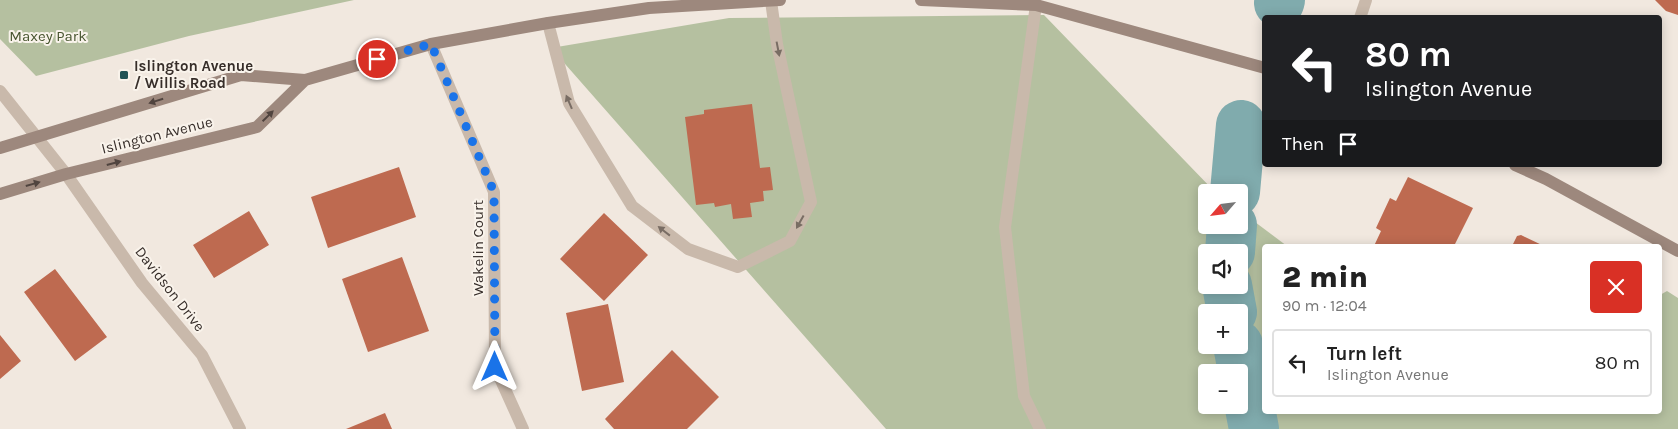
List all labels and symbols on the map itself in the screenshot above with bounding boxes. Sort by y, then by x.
park label: Maxey Park [9,27,87,45]
pin [356,38,398,80]
one-way arrow [774,41,782,56]
place label: Islington Avenue / Willis Road [134,57,253,92]
marker: Islington Avenue / Willis Road [118,69,130,81]
one-way arrow [565,95,573,109]
one-way arrow [148,97,163,105]
one-way arrow [261,111,273,123]
street label: Islington Avenue [99,112,215,158]
one-way arrow [106,158,121,166]
one-way arrow [26,180,41,188]
north arrow [1198,184,1248,234]
street label: Wakelin Court [469,200,487,296]
one-way arrow [796,215,804,230]
one-way arrow [658,225,671,236]
street label: Davidson Drive [131,243,209,335]
position arrow [468,340,520,392]

